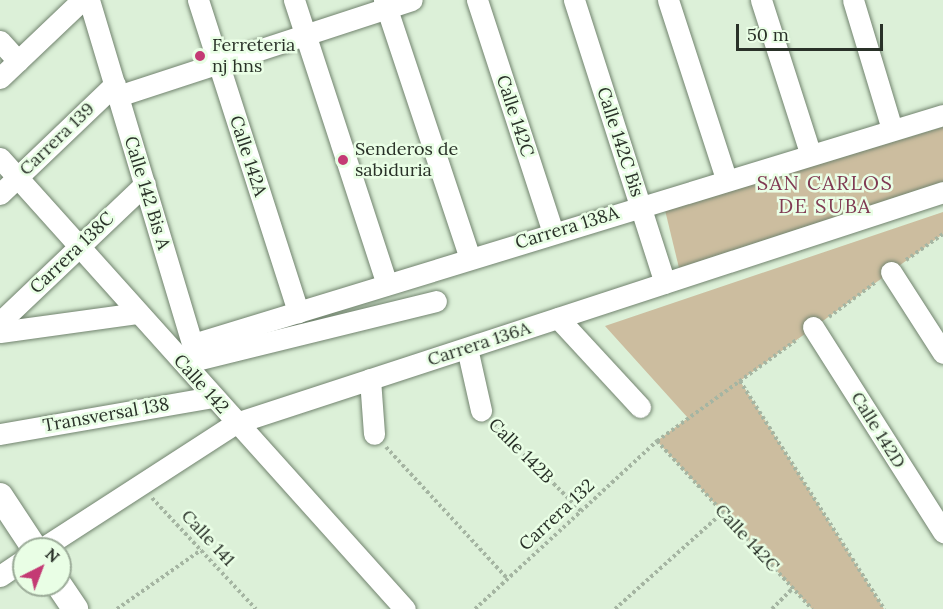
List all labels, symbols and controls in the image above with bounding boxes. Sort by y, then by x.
scale bar [739,12,886,50]
text: 50 m [747,23,789,46]
place label: Ferreteria nj hns [212,35,295,78]
marker: Ferreteria nj hns [193,49,207,63]
street label: Calle 142C [492,72,538,160]
street label: Calle 142C Bis [592,85,648,199]
street label: Carrera 139 [15,98,99,180]
street label: Calle 142A [225,113,271,199]
street label: Calle 142 Bis A [120,134,174,252]
place label: Senderos de sabiduria [355,139,458,182]
marker: Senderos de sabiduria [336,153,350,167]
district label: SAN CARLOS DE SUBA [757,171,893,218]
street label: Carrera 138A [513,202,621,254]
street label: Carrera 138C [26,208,118,298]
street label: Carrera 136A [425,317,533,371]
street label: Calle 142 [169,350,233,418]
street label: Calle 142D [846,388,910,472]
street label: Transversal 138 [41,393,171,437]
street label: Calle 142B [484,414,558,488]
street label: Carrera 132 [515,475,599,555]
street label: Calle 142C [710,500,784,576]
street label: Calle 141 [177,505,239,571]
north arrow [12,537,72,597]
text: N [41,544,64,567]

